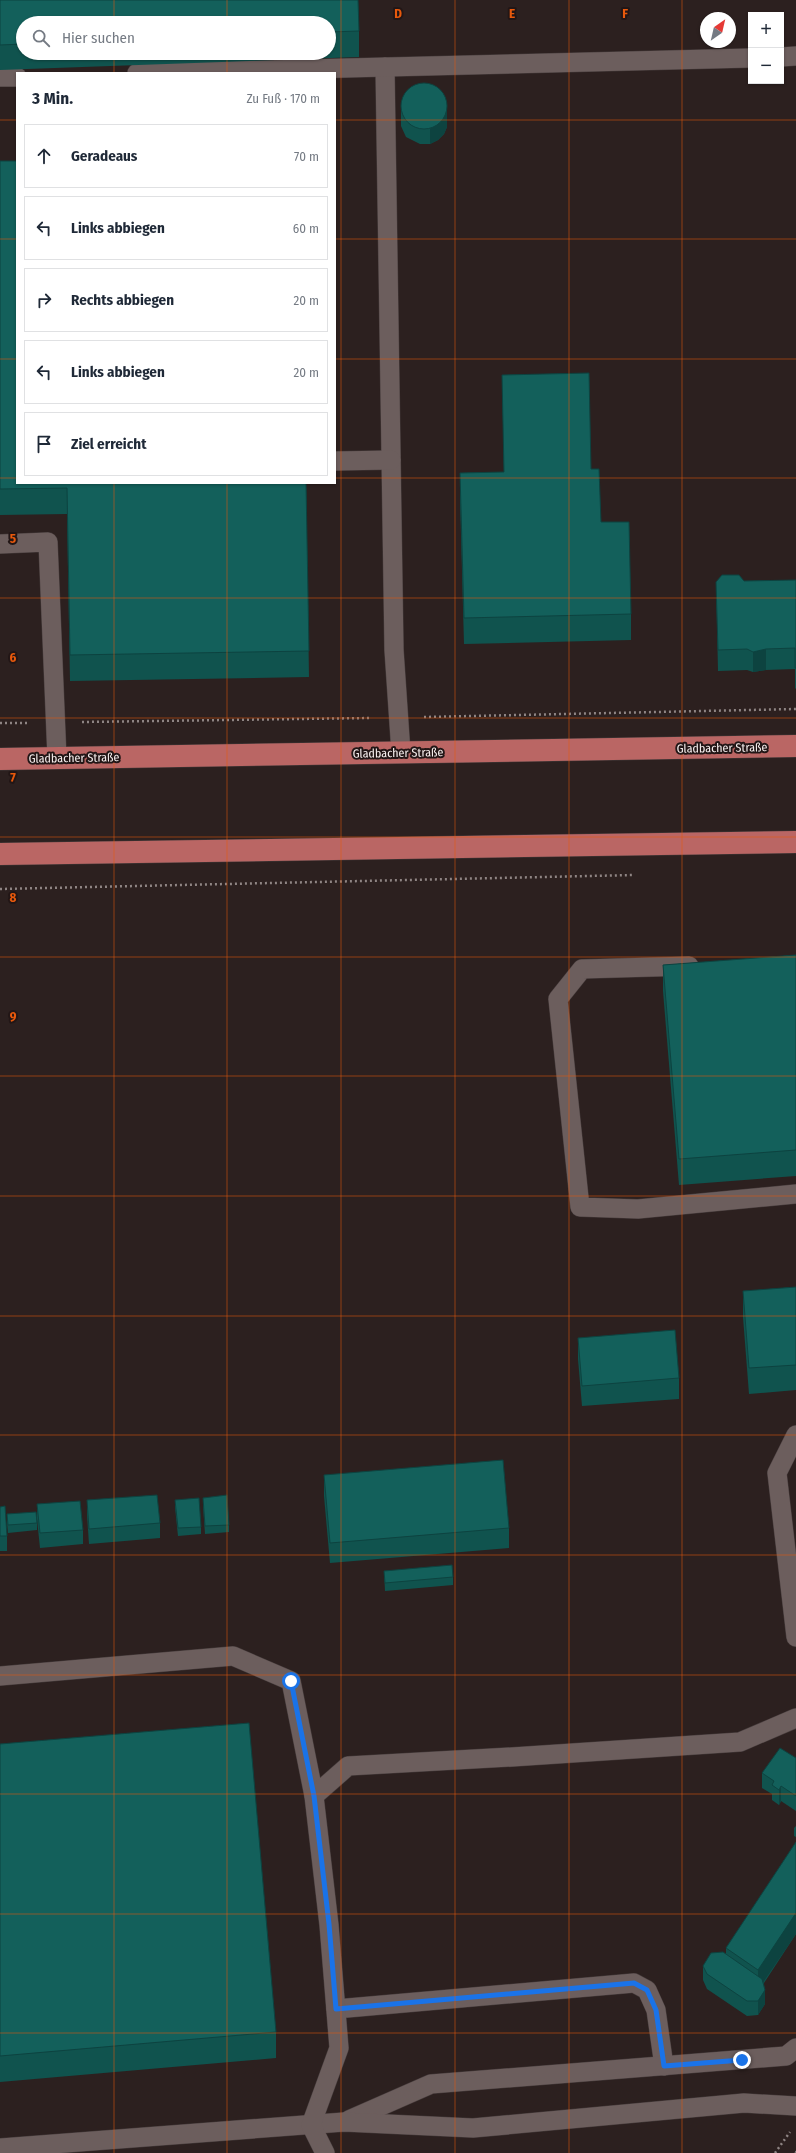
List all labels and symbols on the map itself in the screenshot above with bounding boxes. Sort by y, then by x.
text: D [394,6,402,21]
text: E [509,6,515,21]
text: F [622,6,628,21]
north arrow [700,12,736,48]
text: 5 [10,531,16,546]
text: 6 [10,650,17,665]
street label: Gladbacher Straße [676,740,768,756]
street label: Gladbacher Straße [352,745,444,761]
street label: Gladbacher Straße [28,750,120,766]
text: 7 [10,770,16,785]
text: 8 [10,890,17,905]
text: 9 [10,1009,17,1024]
route start [282,1672,300,1690]
route end [733,2051,751,2069]

